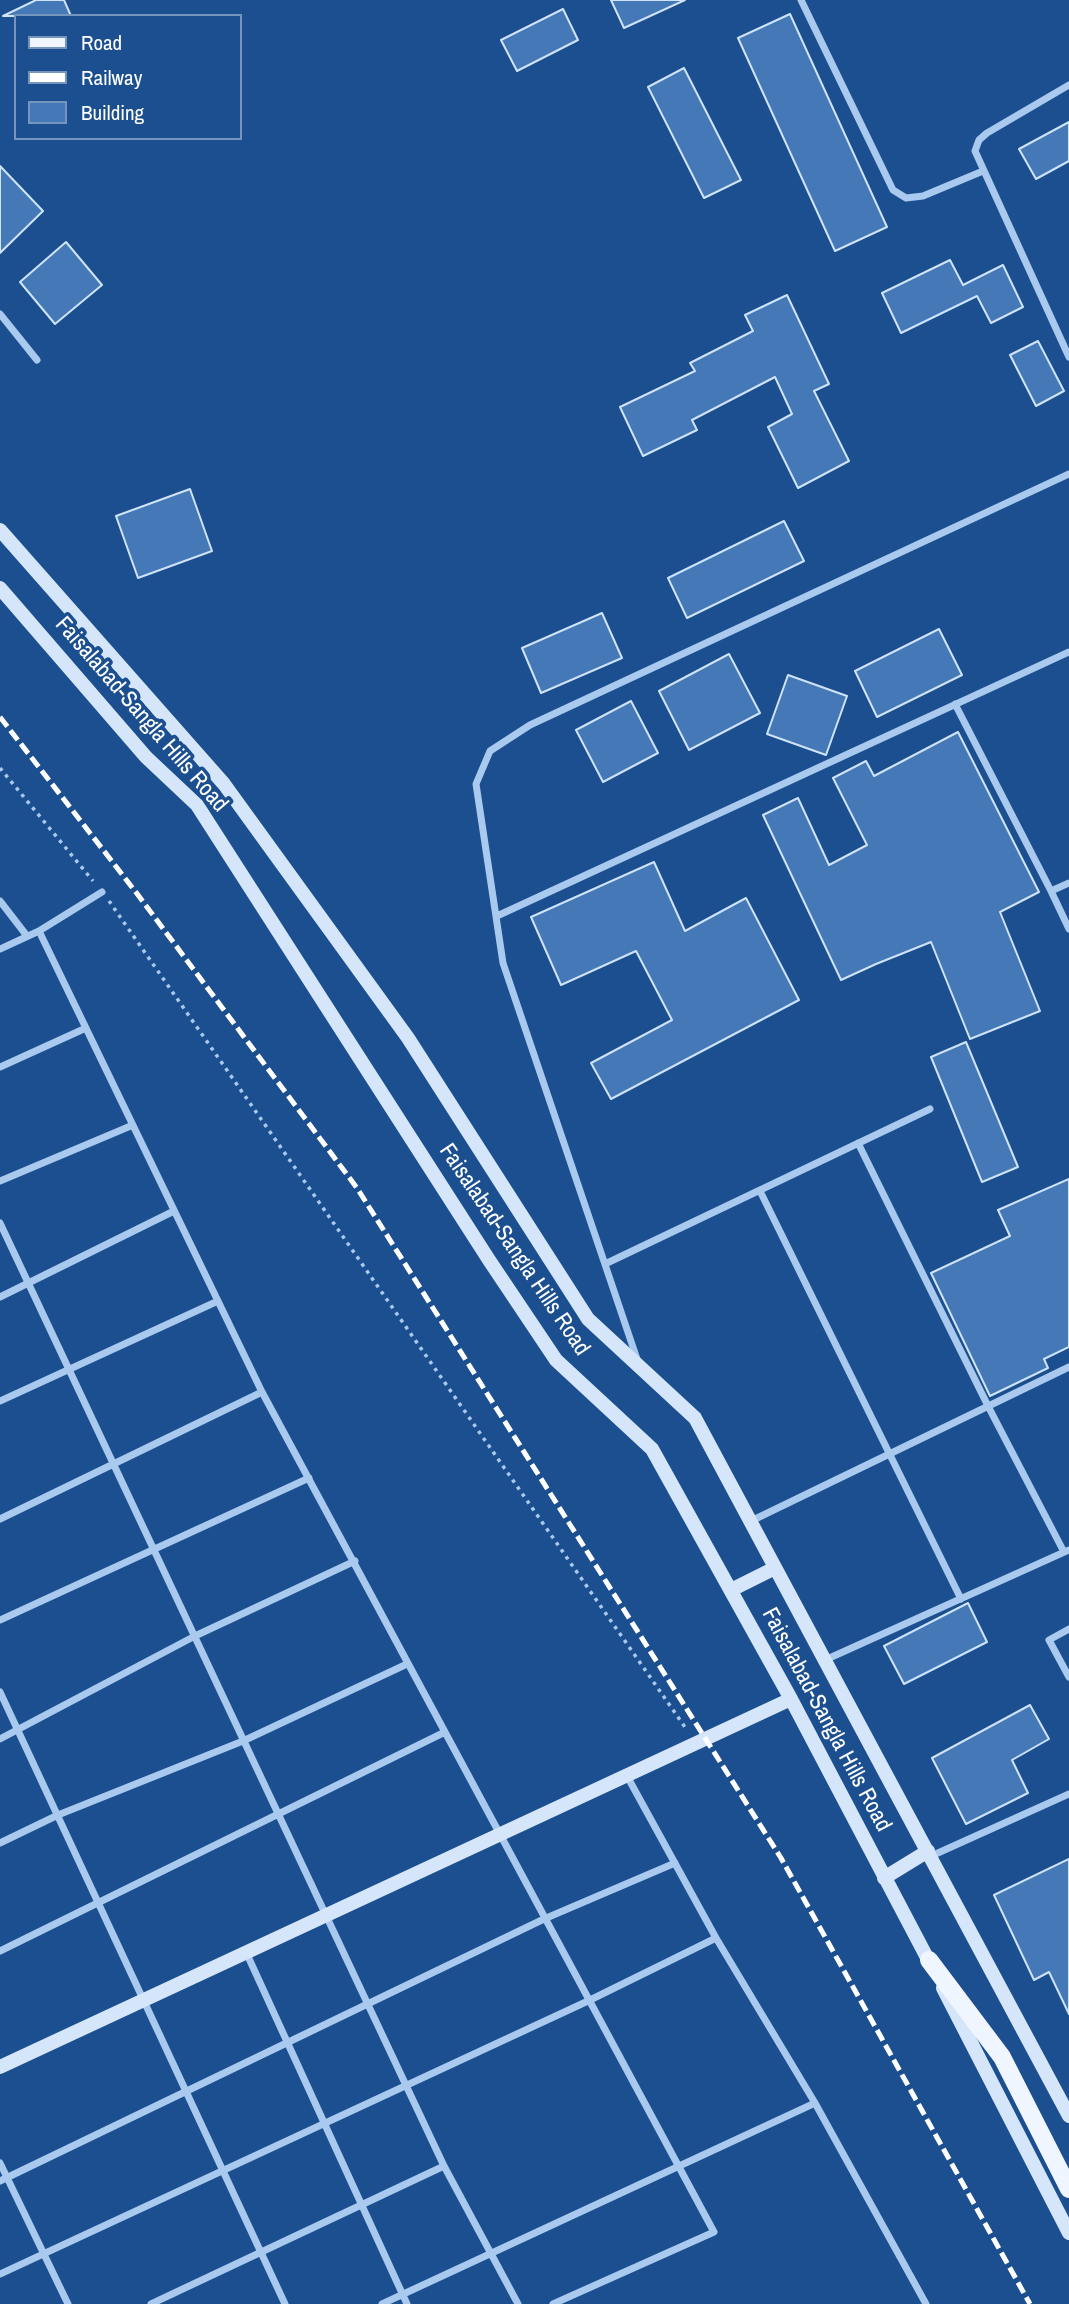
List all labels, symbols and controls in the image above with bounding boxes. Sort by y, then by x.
legend [14,14,242,140]
text: Road [81,28,122,57]
text: Railway [81,63,142,92]
text: Building [81,98,144,127]
street label: Faisalabad-Sangla Hills Road [49,612,233,818]
street label: Faisalabad-Sangla Hills Road [433,1139,595,1361]
street label: Faisalabad-Sangla Hills Road [755,1603,897,1837]

